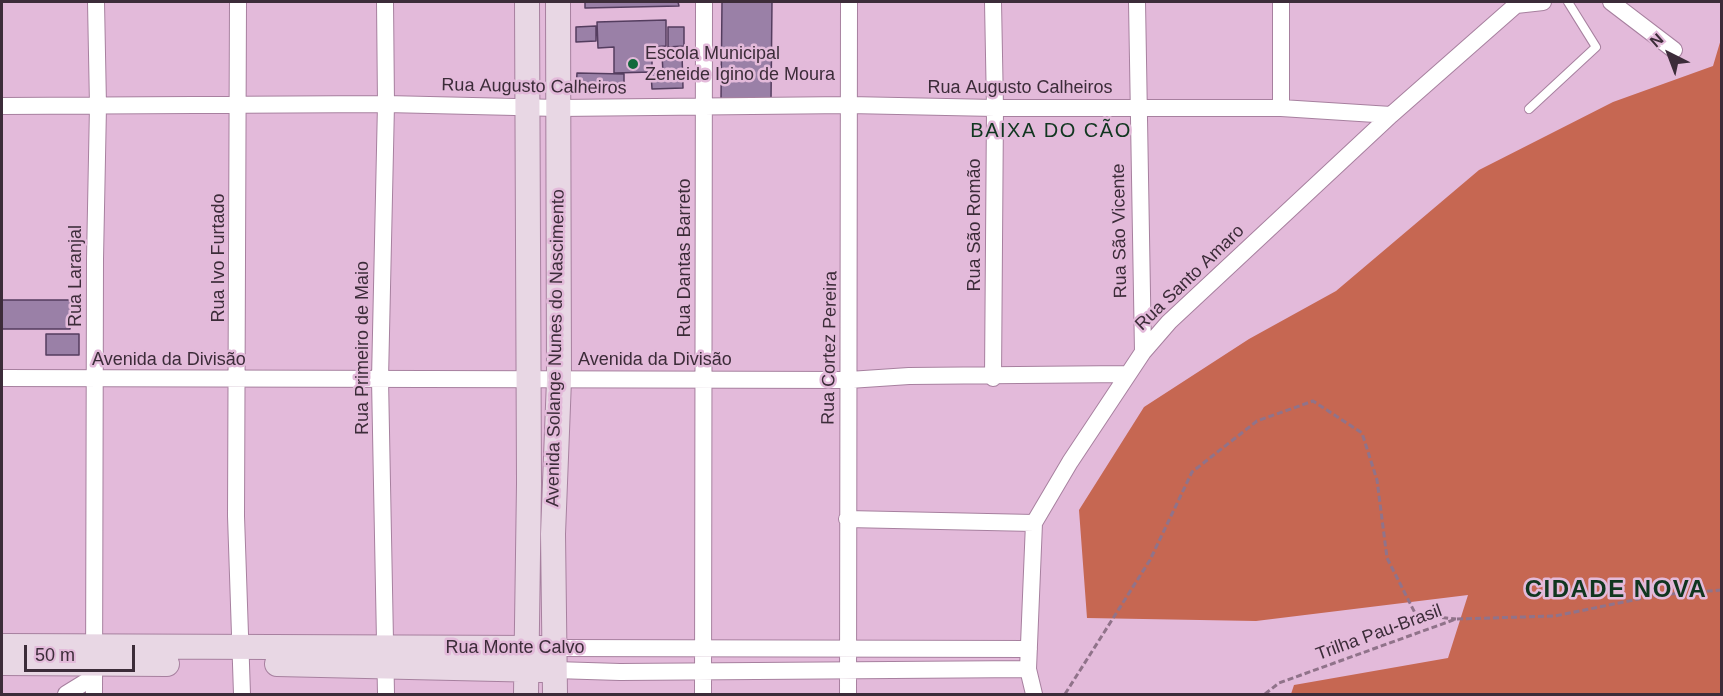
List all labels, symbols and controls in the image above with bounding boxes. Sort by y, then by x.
north arrow [1639,24,1699,84]
text: N [1647,30,1667,50]
place label: Escola Municipal Zeneide Igino de Moura [645,43,835,86]
marker: Escola Municipal Zeneide Igino de Moura [626,57,640,71]
street label: Rua Augusto Calheiros [441,75,627,99]
street label: Rua Augusto Calheiros [927,77,1113,99]
district label: BAIXA DO CÃO [970,119,1132,143]
street label: Rua São Romão [964,158,986,292]
street label: Rua São Vicente [1108,163,1132,299]
street label: Rua Dantas Barreto [674,178,696,338]
street label: Avenida Solange Nunes do Nascimento [542,189,570,507]
street label: Rua Ivo Furtado [208,193,230,323]
street label: Rua Santo Amaro [1131,221,1249,335]
street label: Rua Laranjal [65,225,87,327]
street label: Rua Primeiro de Maio [352,261,374,435]
street label: Rua Cortez Pereira [818,271,842,425]
street label: Avenida da Divisão [92,349,246,371]
street label: Avenida da Divisão [578,349,732,371]
district label: CIDADE NOVA [1525,576,1707,604]
street label: Trilha Pau-Brasil [1313,600,1445,666]
scale bar [27,633,138,671]
street label: Rua Monte Calvo [445,637,585,659]
text: 50 m [35,645,75,665]

